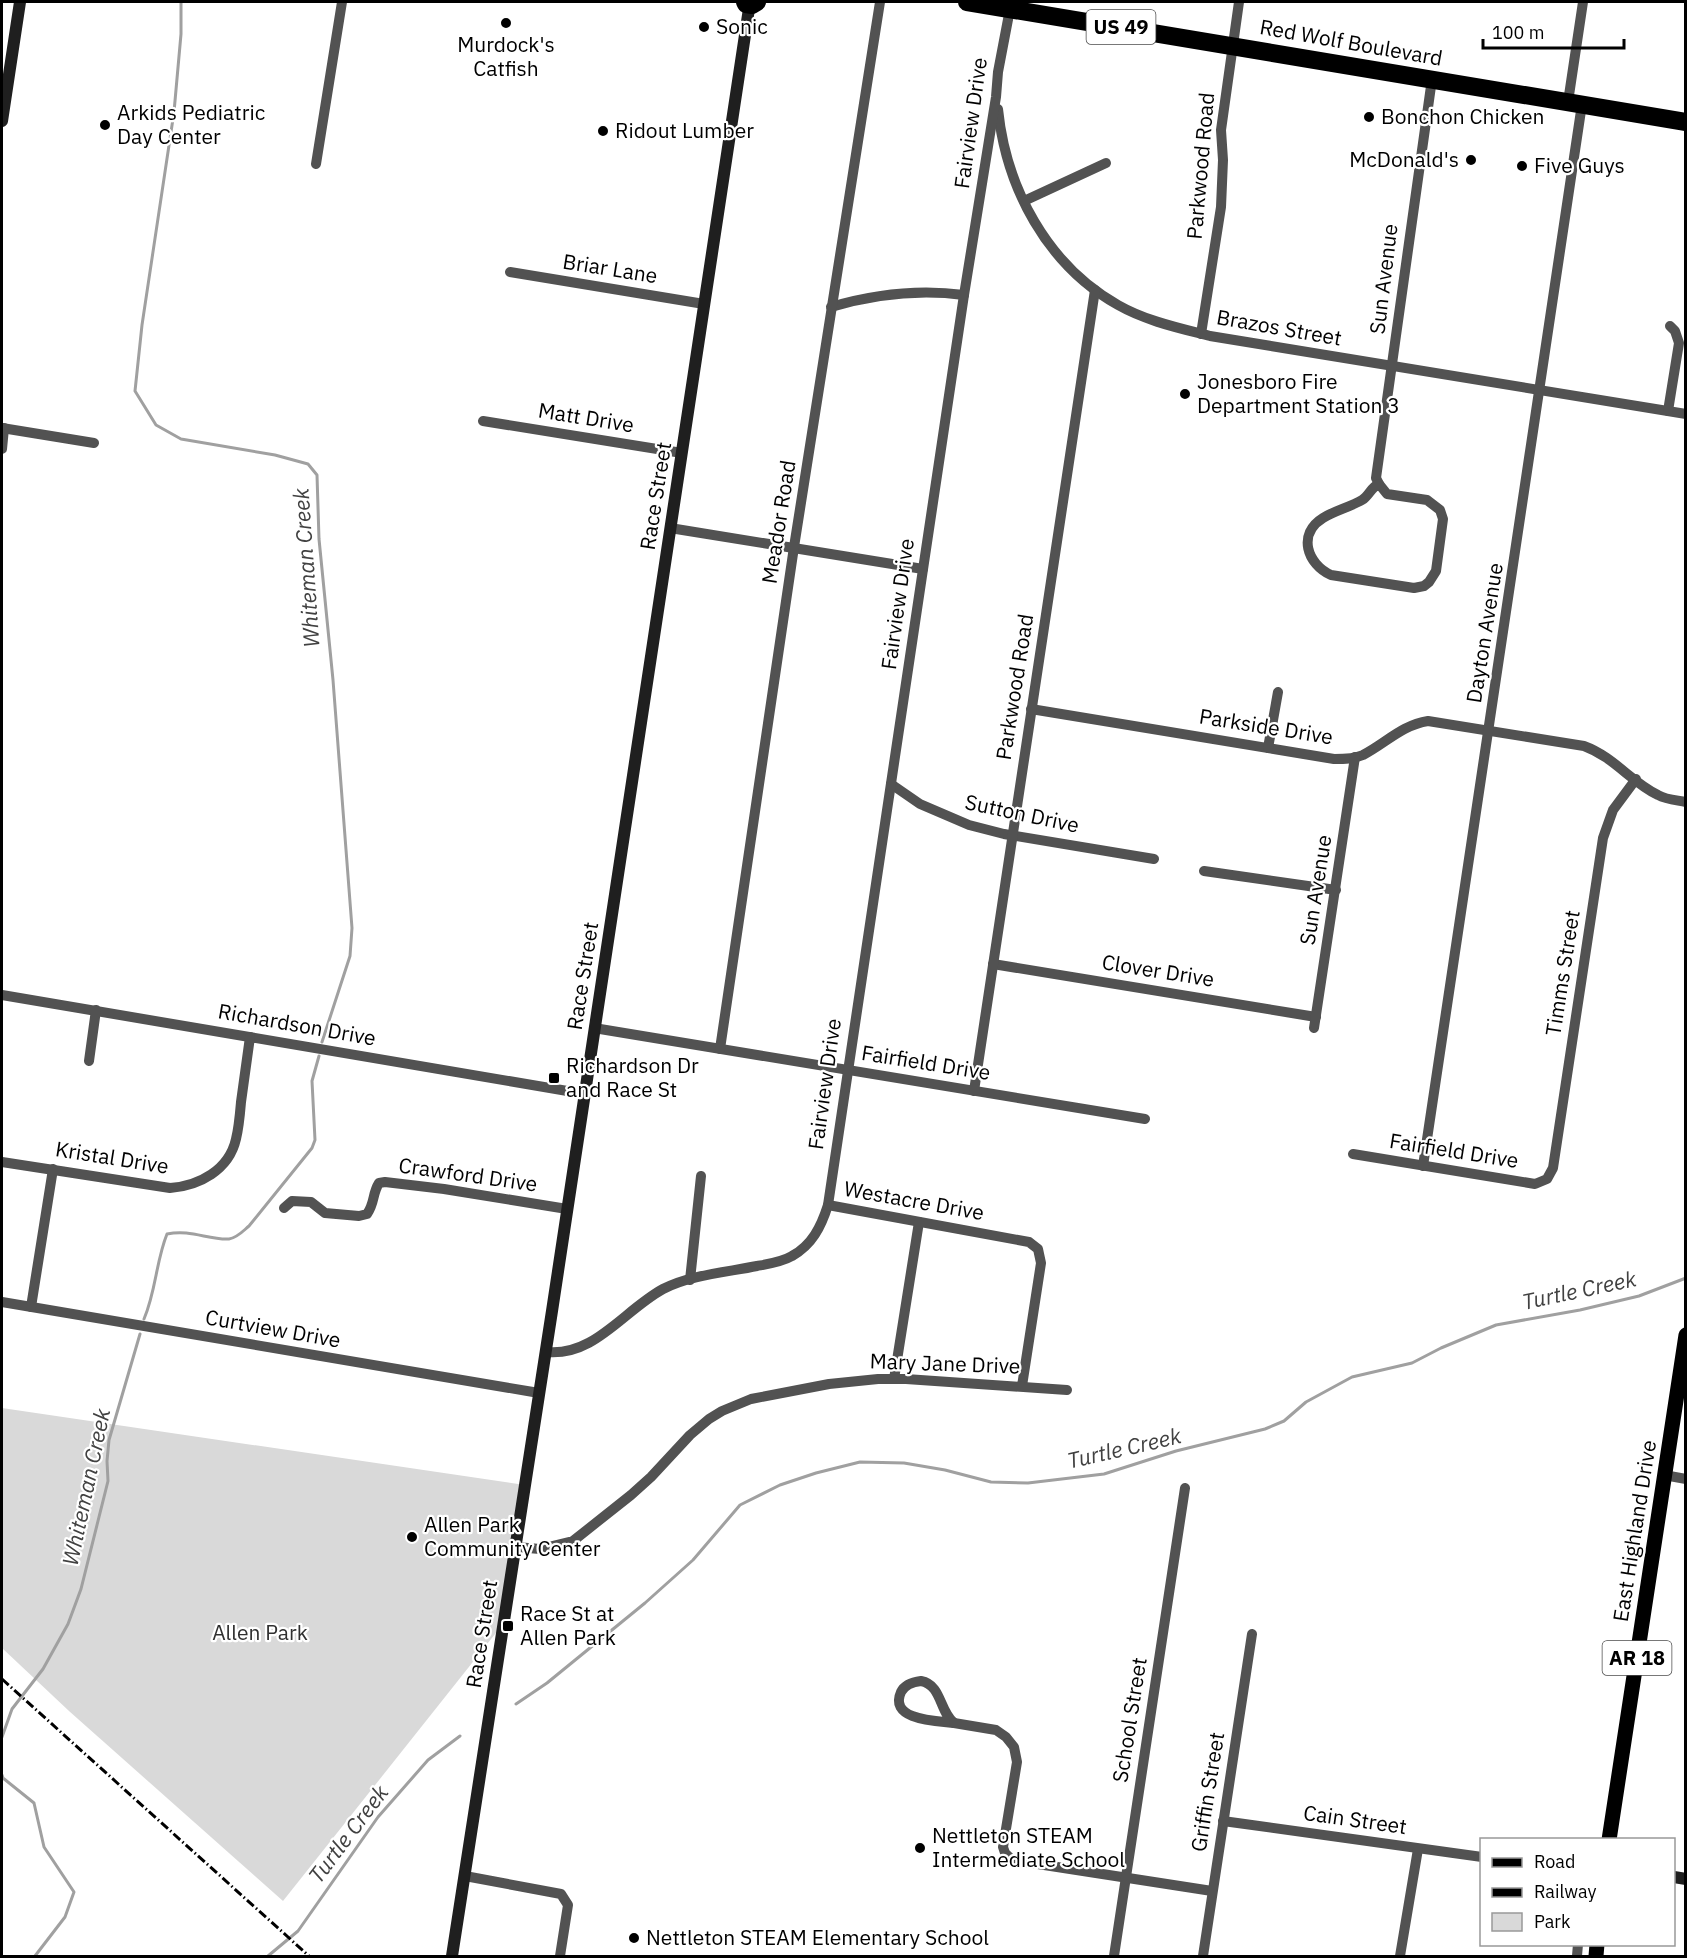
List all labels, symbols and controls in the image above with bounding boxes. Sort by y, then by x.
road number: US 49 [1086,10,1156,44]
place label: Sonic [716,12,768,40]
street label: Red Wolf Boulevard [1258,12,1445,72]
scale bar [1483,12,1624,50]
marker: Murdock's Catfish [499,16,513,30]
marker: Sonic [697,20,711,34]
text: 100 m [1492,21,1544,44]
place label: Murdock's Catfish [457,30,555,82]
street label: Fairview Drive [947,55,993,190]
street label: Parkwood Road [1180,91,1220,241]
place label: Arkids Pediatric Day Center [117,98,265,150]
place label: Bonchon Chicken [1381,102,1544,130]
marker: Bonchon Chicken [1362,110,1376,124]
place label: Ridout Lumber [615,116,754,144]
marker: Arkids Pediatric Day Center [98,118,112,132]
marker: Ridout Lumber [596,124,610,138]
place label: McDonald's [1349,145,1459,173]
place label: Five Guys [1534,151,1625,179]
marker: McDonald's [1464,153,1478,167]
marker: Five Guys [1515,159,1529,173]
street label: Sun Avenue [1362,222,1404,336]
street label: Briar Lane [561,247,660,289]
street label: Brazos Street [1214,302,1344,352]
place label: Jonesboro Fire Department Station 3 [1197,367,1400,419]
marker: Jonesboro Fire Department Station 3 [1178,387,1192,401]
street label: Matt Drive [536,396,636,438]
street label: Race Street [633,440,677,552]
street label: Meador Road [754,458,802,586]
water label: Whiteman Creek [285,487,326,649]
street label: Fairview Drive [874,536,920,671]
street label: Dayton Avenue [1459,561,1509,705]
street label: Parkwood Road [989,612,1039,762]
street label: Parkside Drive [1197,702,1335,750]
street label: Sutton Drive [963,787,1082,839]
street label: Sun Avenue [1292,833,1338,947]
street label: Timms Street [1538,908,1586,1038]
street label: Race Street [560,920,604,1032]
street label: Clover Drive [1100,947,1216,993]
street label: Richardson Drive [216,996,378,1052]
street label: Fairview Drive [801,1016,847,1151]
street label: Fairfield Drive [860,1038,993,1086]
place label: Richardson Dr and Race St [566,1051,699,1103]
marker: Richardson Dr and Race St [547,1071,561,1085]
street label: Fairfield Drive [1388,1126,1521,1174]
street label: Kristal Drive [54,1134,171,1180]
street label: Crawford Drive [397,1150,539,1198]
street label: Westacre Drive [842,1174,987,1226]
water label: Turtle Creek [1519,1263,1639,1316]
street label: Curtview Drive [203,1302,343,1354]
street label: Mary Jane Drive [869,1346,1021,1380]
water label: Whiteman Creek [55,1405,116,1568]
water label: Turtle Creek [1064,1420,1184,1475]
street label: East Highland Drive [1606,1438,1662,1624]
place label: Allen Park Community Center [424,1510,601,1562]
marker: Allen Park Community Center [405,1530,419,1544]
street label: Race Street [459,1578,503,1690]
place label: Race St at Allen Park [520,1599,616,1651]
park label: Allen Park [212,1618,308,1646]
marker: Race St at Allen Park [501,1619,515,1633]
road number: AR 18 [1602,1641,1672,1675]
street label: School Street [1105,1655,1153,1784]
street label: Griffin Street [1184,1730,1230,1854]
water label: Turtle Creek [301,1778,394,1889]
street label: Cain Street [1302,1798,1409,1840]
place label: Nettleton STEAM Intermediate School [932,1821,1125,1873]
legend [1480,1838,1675,1946]
marker: Nettleton STEAM Intermediate School [913,1841,927,1855]
text: Road [1534,1850,1575,1873]
text: Railway [1534,1880,1596,1903]
text: Park [1534,1910,1571,1933]
place label: Nettleton STEAM Elementary School [646,1923,989,1951]
marker: Nettleton STEAM Elementary School [627,1931,641,1945]

